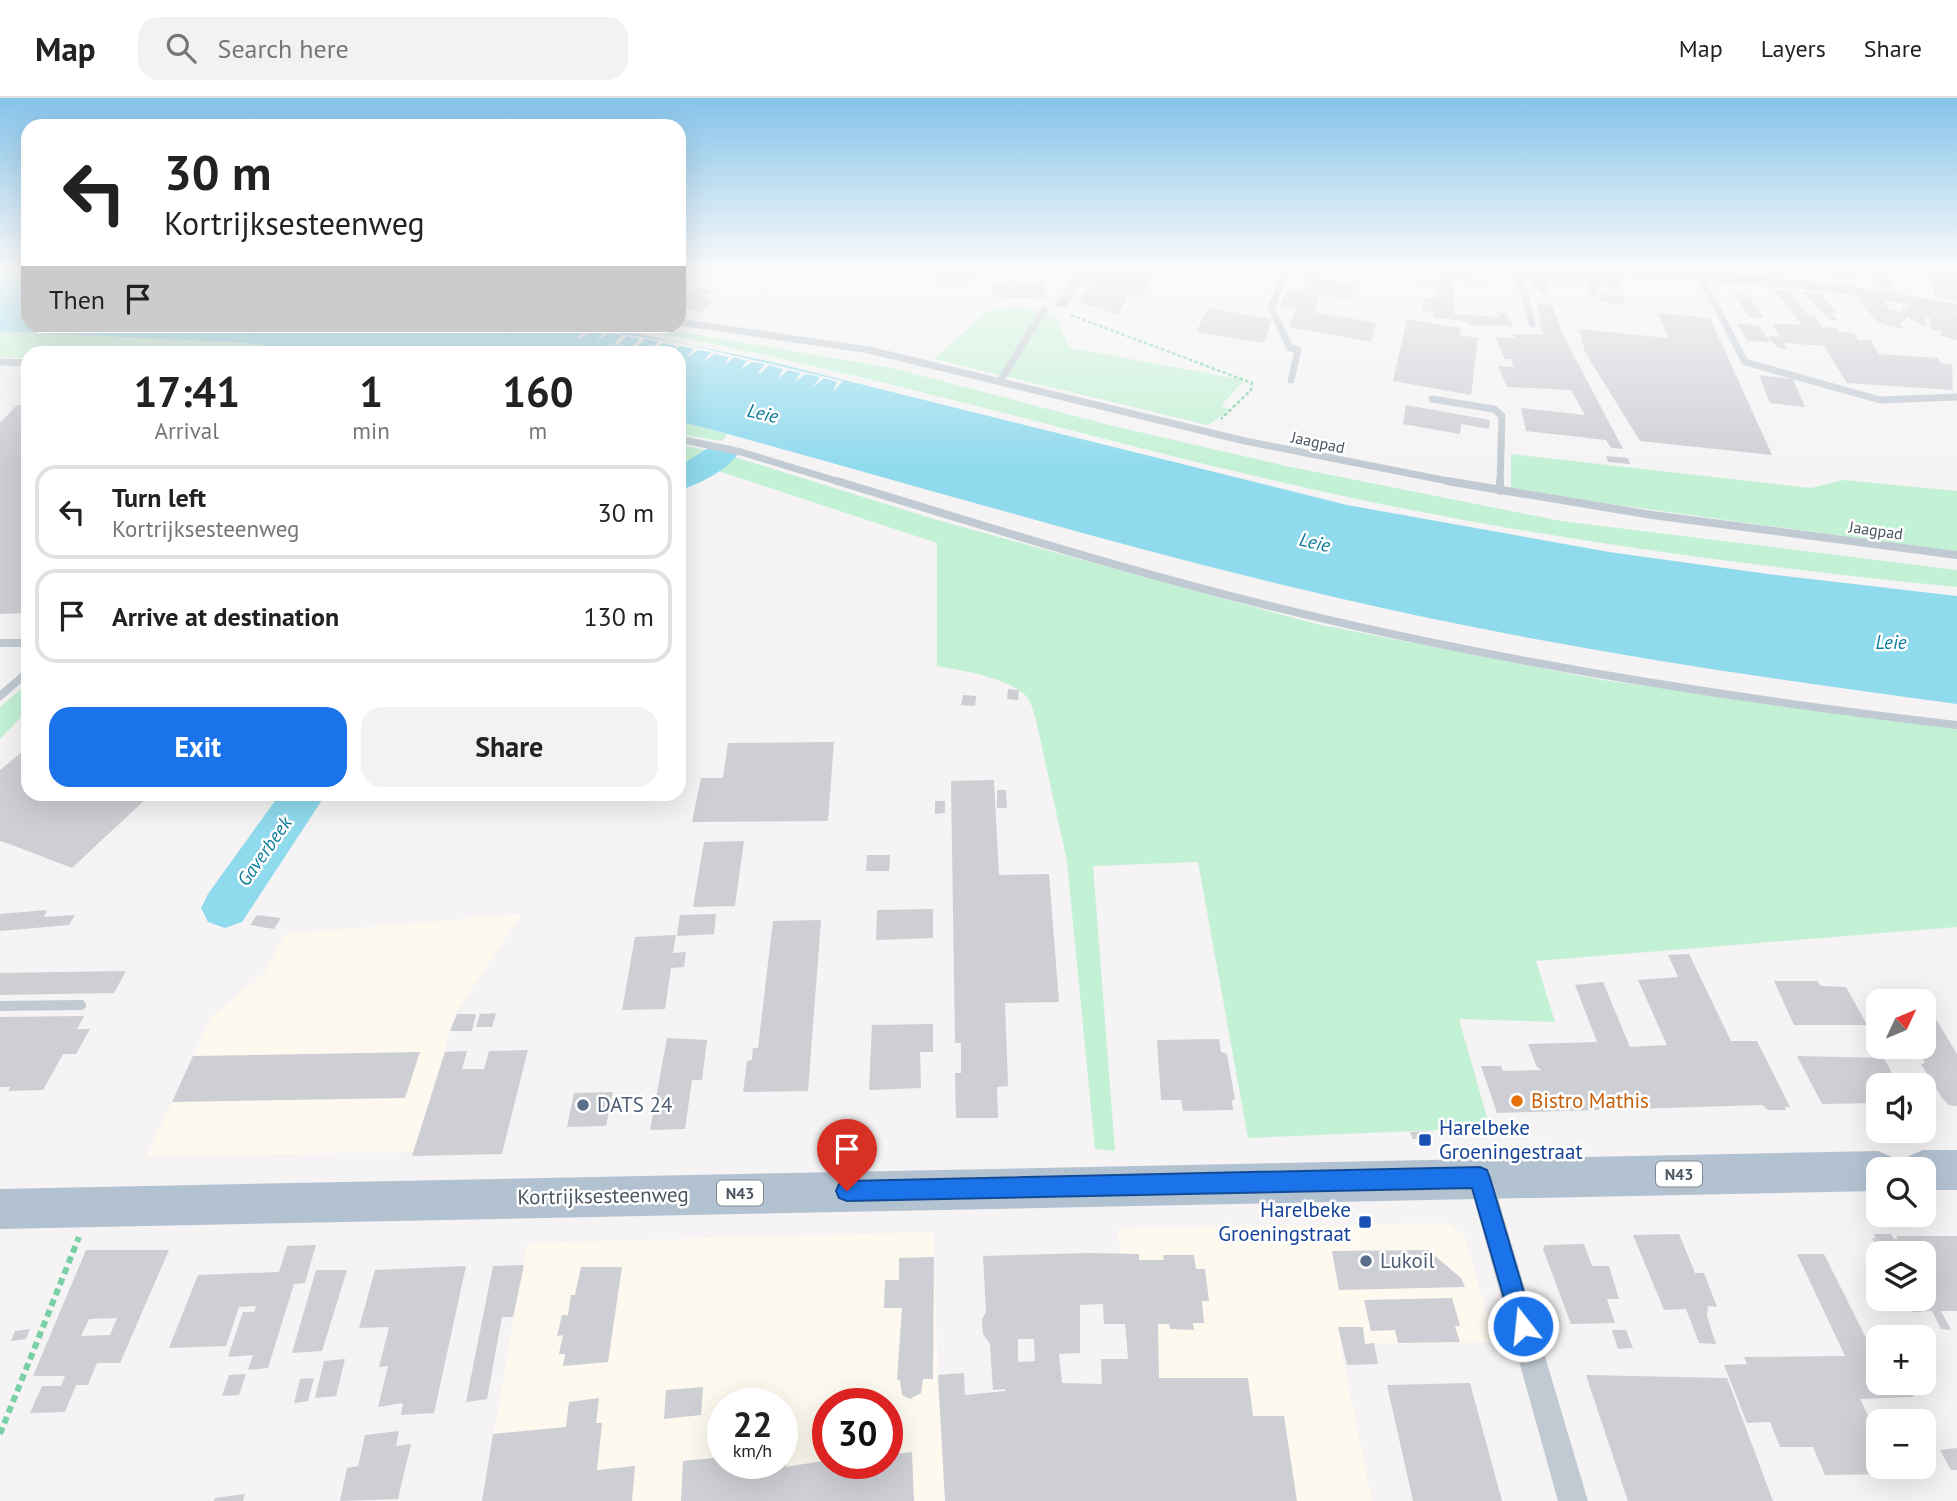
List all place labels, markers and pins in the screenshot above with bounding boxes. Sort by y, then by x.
place label: Bistro Mathis [1531,1087,1649,1114]
place label: DATS 24 [597,1091,672,1118]
marker: Bistro Mathis [1509,1093,1525,1109]
marker: DATS 24 [575,1097,591,1113]
place label: Harelbeke Groeningestraat [1439,1114,1583,1165]
pin [817,1119,877,1191]
marker: Harelbeke Groeningestraat [1417,1132,1433,1148]
place label: Harelbeke Groeningstraat [1218,1196,1351,1247]
marker: Harelbeke Groeningstraat [1357,1214,1373,1230]
place label: Lukoil [1380,1247,1435,1274]
marker: Lukoil [1358,1253,1374,1269]

